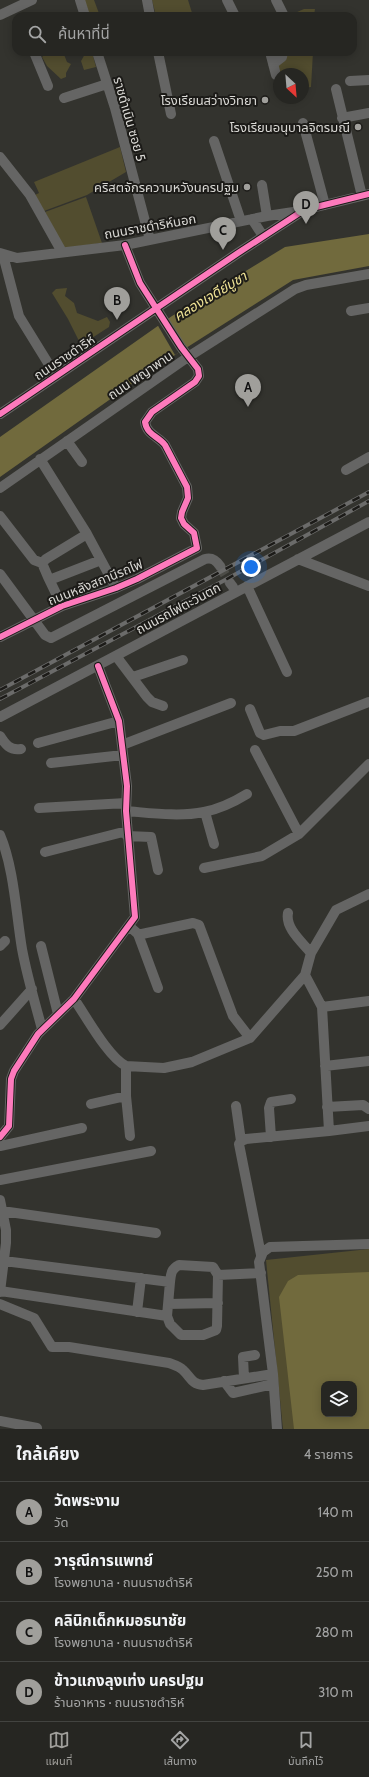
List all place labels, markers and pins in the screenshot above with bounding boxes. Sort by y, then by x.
place label: โรงเรียนสว่างวิทยา [161,92,257,108]
marker: โรงเรียนสว่างวิทยา [260,95,270,105]
place label: โรงเรียนอนุบาลจิตรมณี [230,119,350,135]
marker: โรงเรียนอนุบาลจิตรมณี [353,122,363,132]
place label: คริสตจักรความหวังนครปฐม [94,179,239,195]
marker: คริสตจักรความหวังนครปฐม [242,182,252,192]
pin: D [293,191,319,224]
pin: C [210,217,236,250]
pin: B [104,287,130,320]
pin: A [235,374,261,407]

